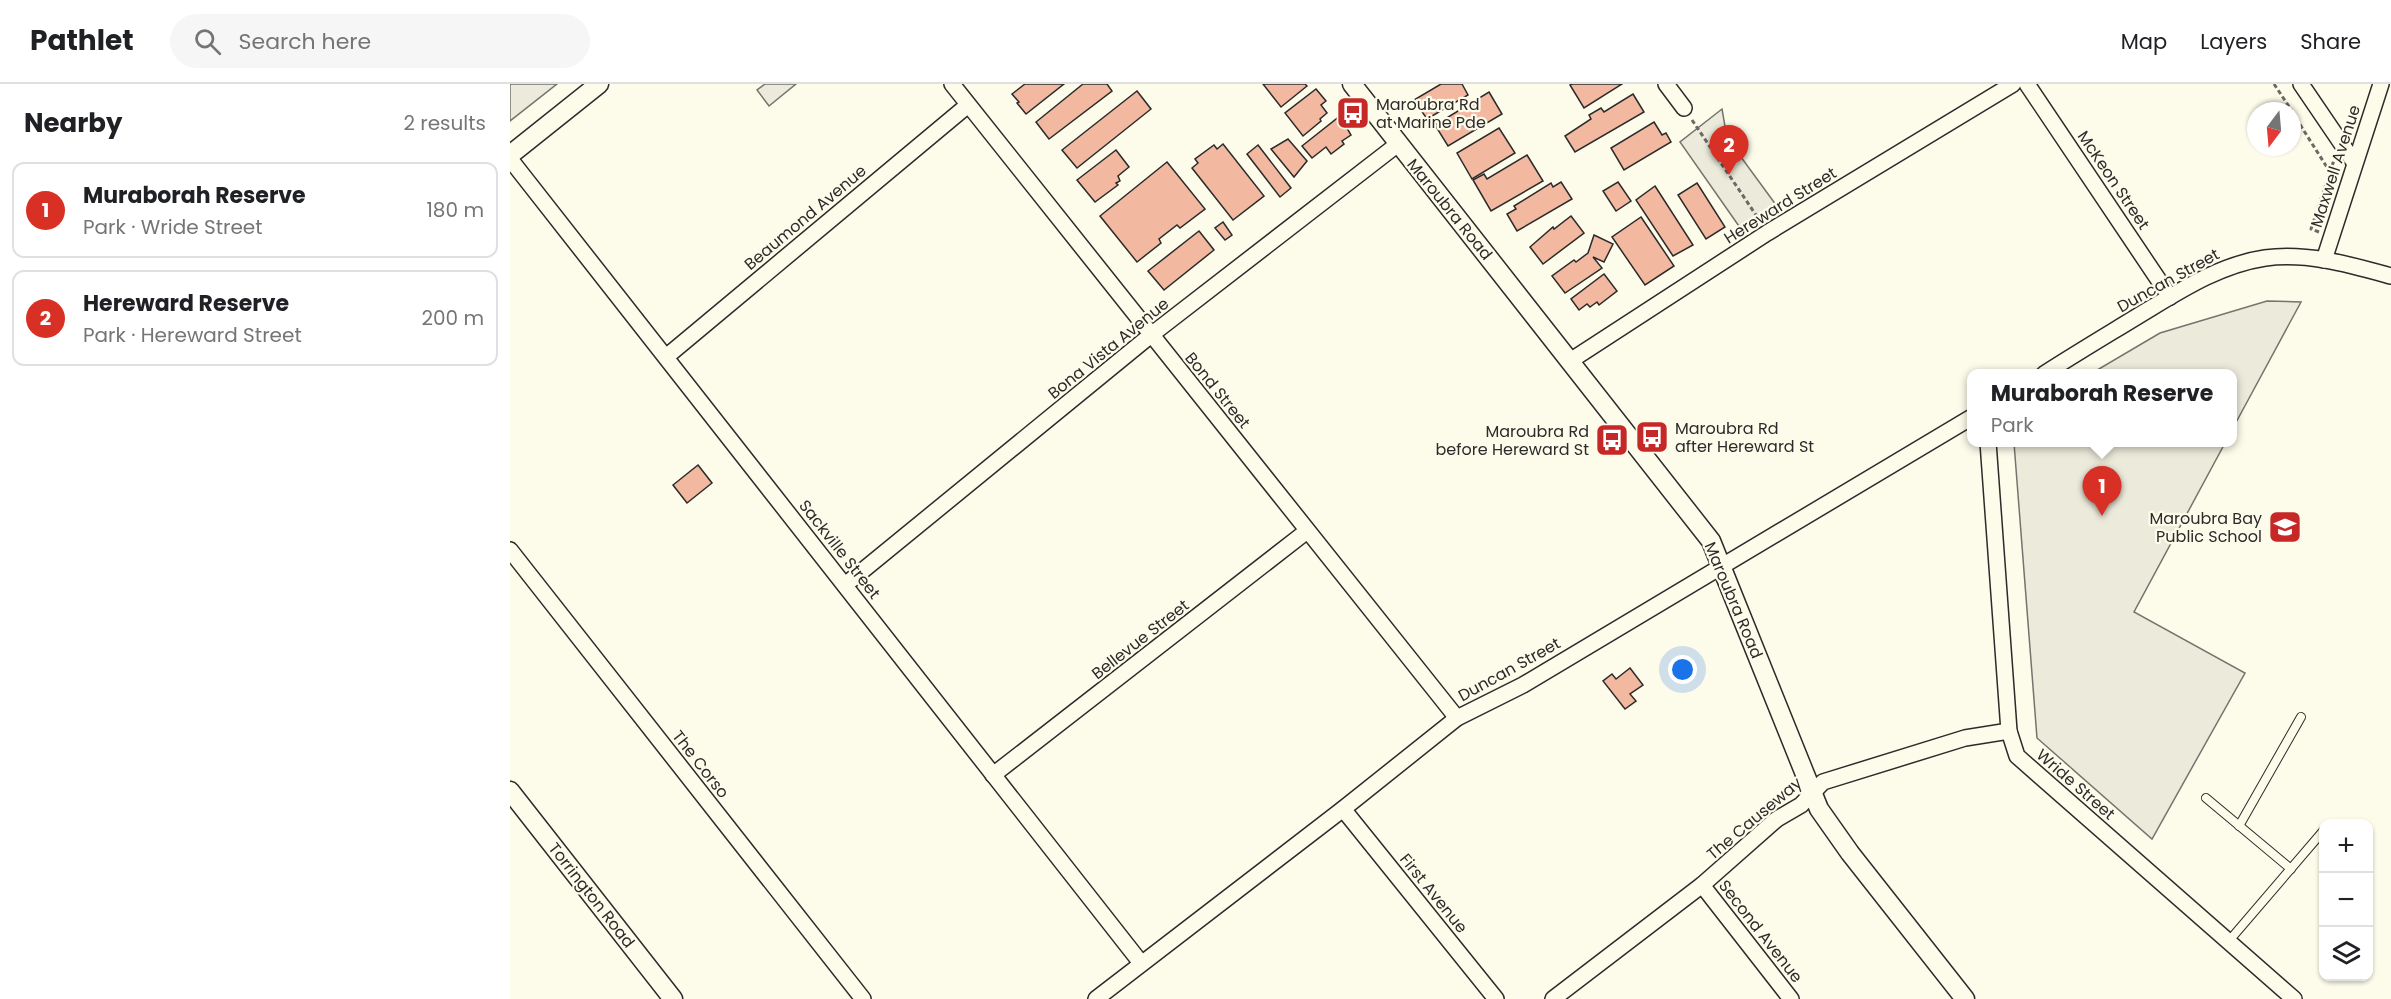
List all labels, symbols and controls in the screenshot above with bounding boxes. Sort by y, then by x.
search box [170,14,590,68]
text: Pathlet [30,21,134,60]
icon: search [191,25,224,58]
text: Search here [239,26,371,57]
text: Map [2121,27,2167,56]
text: Layers [2200,27,2267,56]
text: Share [2300,27,2361,56]
place label: Maroubra Rd at Marine Pde [1376,93,1486,134]
bus stop icon: Maroubra Rd at Marine Pde [1335,95,1371,131]
north arrow [2247,102,2301,156]
street label: Maxwell Avenue [2305,102,2366,230]
text: Nearby [24,105,122,141]
text: 2 results [403,109,486,137]
pin: 2 [1710,126,1748,175]
street label: McKeon Street [2072,126,2155,234]
street label: Maroubra Road [1401,154,1498,265]
street label: Beaumond Avenue [739,159,871,275]
street label: Hereward Street [1720,161,1841,249]
text: Muraborah Reserve [83,180,306,211]
text: 1 [42,196,49,224]
text: 180 m [426,196,484,224]
text: Park · Wride Street [83,213,263,241]
street label: Duncan Street [2113,243,2224,318]
text: Hereward Reserve [83,288,289,319]
street label: Bona Vista Avenue [1043,292,1174,404]
text: 2 [40,304,51,332]
text: 200 m [421,304,484,332]
text: Park · Hereward Street [83,321,302,349]
street label: Bond Street [1180,347,1256,434]
popup [1967,369,2237,447]
text: Muraborah Reserve [1991,378,2213,409]
text: Park [1991,411,2034,439]
place label: Maroubra Rd after Hereward St [1675,417,1814,458]
bus stop icon: Maroubra Rd after Hereward St [1634,419,1670,455]
place label: Maroubra Rd before Hereward St [1436,420,1589,461]
bus stop icon: Maroubra Rd before Hereward St [1594,422,1630,458]
pin: 1 [2082,466,2122,516]
street label: Sackville Street [794,495,886,604]
place label: Maroubra Bay Public School [2149,507,2262,548]
school or university icon: Maroubra Bay Public School [2267,509,2303,545]
street label: Maroubra Road [1699,538,1768,662]
street label: Bellevue Street [1087,594,1194,685]
street label: Duncan Street [1454,632,1565,707]
your location [1668,655,1697,684]
street label: The Corso [667,726,734,803]
street label: Wride Street [2031,744,2120,825]
street label: The Causeway [1702,772,1807,865]
map controls [2319,819,2373,981]
button: + [2319,819,2373,873]
street label: Torrington Road [543,838,640,953]
street label: First Avenue [1394,849,1473,938]
button: − [2319,873,2373,927]
street label: Second Avenue [1713,875,1808,988]
button: layers [2319,927,2373,981]

